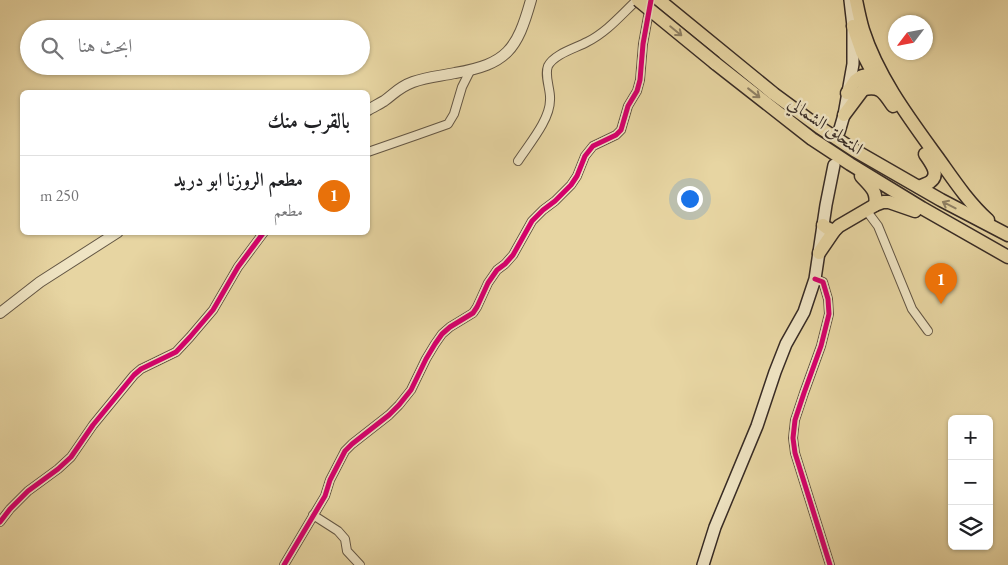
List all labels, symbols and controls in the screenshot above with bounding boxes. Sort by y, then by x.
north arrow [888,15,933,60]
search box [20,20,370,75]
one-way arrow [669,25,682,36]
text: ابحث هنا [78,33,132,58]
icon: search [38,34,66,62]
one-way arrow [747,88,760,99]
street label: المتحلق الشمالي [782,91,868,163]
text: بالقرب منك [267,107,350,134]
text: مطعم الروزنا ابو دريد [173,167,303,192]
text: 250 m [40,185,79,206]
text: 1 [330,185,338,206]
your location [677,186,703,212]
text: مطعم [274,200,303,221]
one-way arrow [942,200,957,209]
pin: 1 [925,263,957,304]
map controls [948,415,993,550]
button: + [948,415,993,460]
button: − [948,460,993,505]
button: layers [948,505,993,550]

